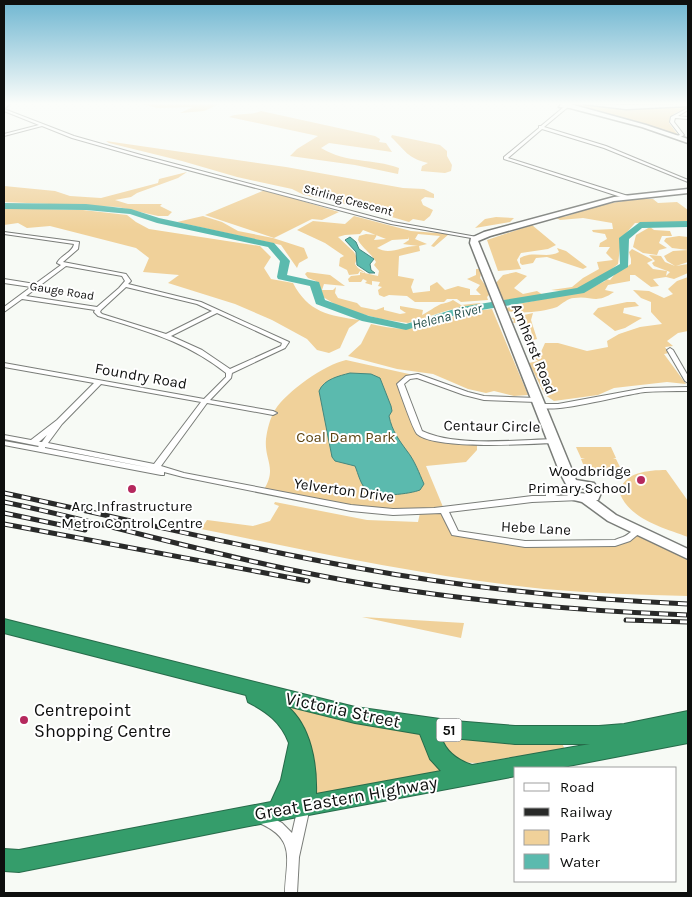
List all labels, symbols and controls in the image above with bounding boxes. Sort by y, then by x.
street label: Stirling Crescent [302,181,395,219]
street label: Gauge Road [29,279,95,303]
water label: Helena River [410,299,485,333]
street label: Amherst Road [508,301,560,397]
street label: Foundry Road [94,359,188,393]
street label: Centaur Circle [444,416,540,436]
park label: Coal Dam Park [296,428,396,446]
place label: Woodbridge Primary School [528,462,631,497]
street label: Yelverton Drive [293,474,395,506]
marker: Woodbridge Primary School [635,474,647,486]
marker: Arc Infrastructure Metro Control Centre [126,483,138,495]
place label: Arc Infrastructure Metro Control Centre [61,497,203,532]
street label: Hebe Lane [501,517,571,539]
street label: Victoria Street [284,687,403,733]
place label: Centrepoint Shopping Centre [34,699,171,742]
marker: Centrepoint Shopping Centre [18,714,30,726]
road number: 51 [436,718,462,742]
legend [514,767,677,882]
street label: Great Eastern Highway [253,771,440,825]
text: Road [560,778,595,796]
text: Railway [560,803,612,821]
text: Park [560,828,590,846]
text: Water [560,853,601,871]

